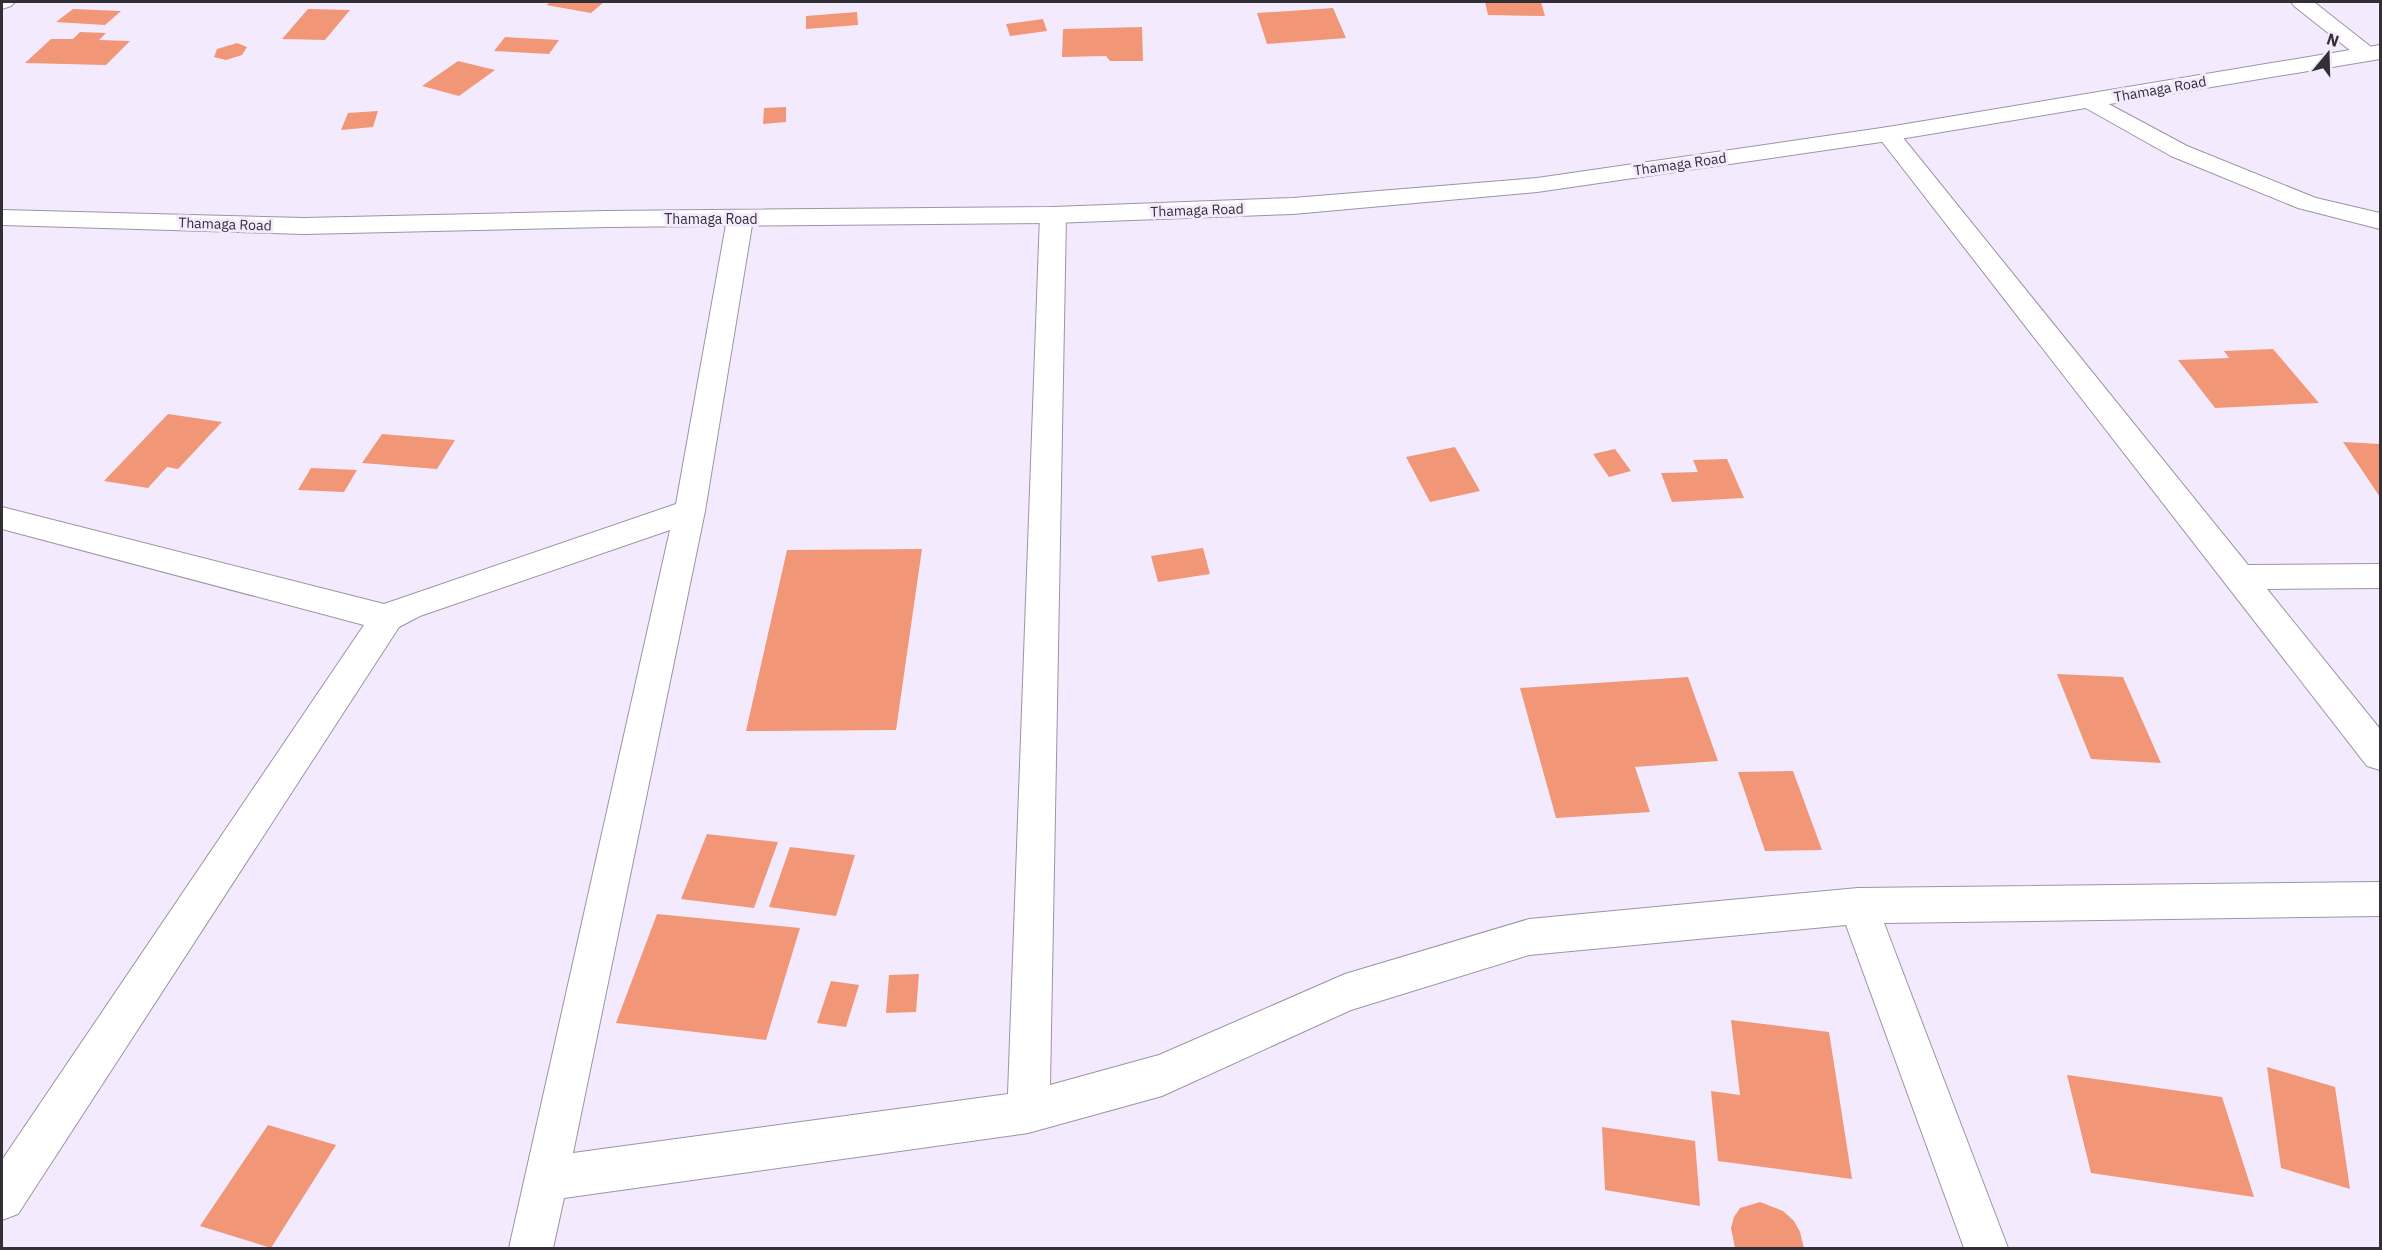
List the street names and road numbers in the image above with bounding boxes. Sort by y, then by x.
street label: Thamaga Road [2112,72,2208,106]
street label: Thamaga Road [1632,149,1728,179]
street label: Thamaga Road [1150,199,1244,221]
street label: Thamaga Road [664,210,758,228]
street label: Thamaga Road [178,213,272,235]

